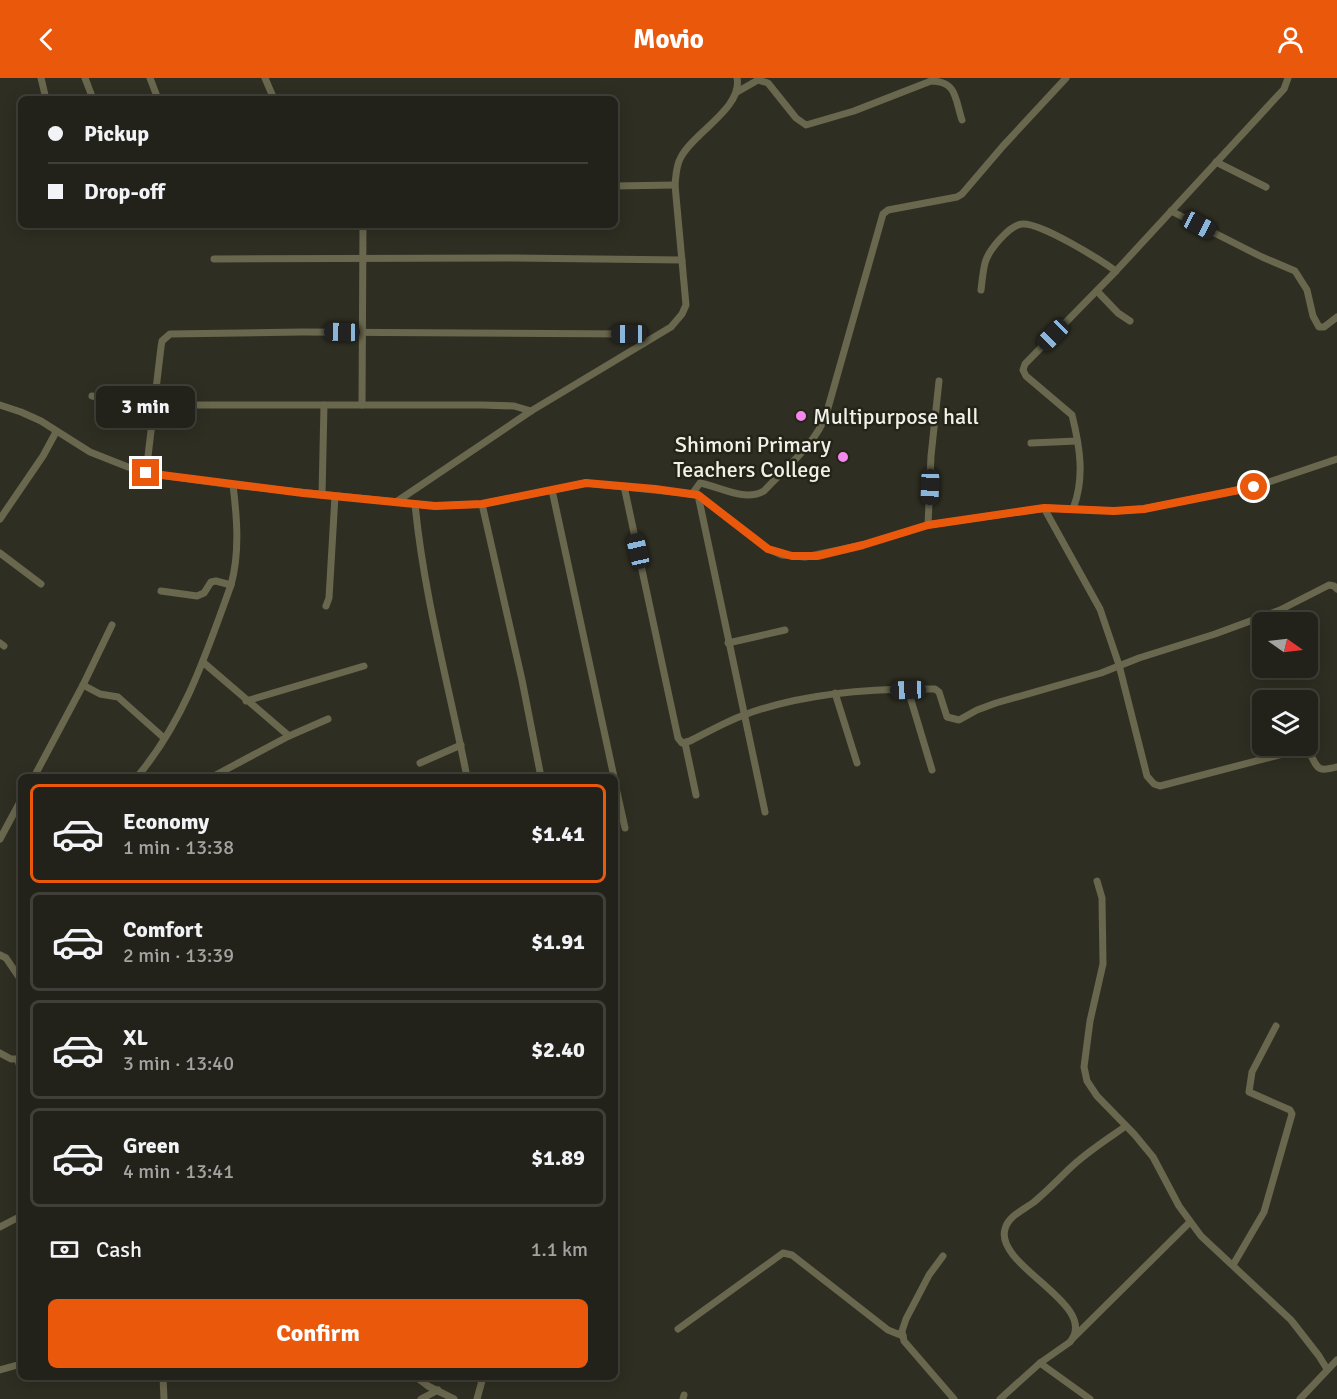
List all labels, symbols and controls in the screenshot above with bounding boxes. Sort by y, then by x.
icon: back [30,23,63,56]
text: Movio [633,23,704,56]
icon: person [1274,23,1307,56]
text: Pickup [84,120,149,147]
text: Drop-off [84,178,165,205]
car [1179,209,1219,241]
car [1034,316,1072,354]
car [324,323,360,341]
car [611,325,647,343]
callout: 3 min [96,386,195,428]
text: 3 min [121,394,170,419]
place label: Multipurpose hall [813,403,979,430]
marker: Multipurpose hall [794,409,808,423]
place label: Shimoni Primary Teachers College [673,431,832,483]
marker: Shimoni Primary Teachers College [836,450,850,464]
route end [132,459,159,486]
car [920,469,940,505]
route start [1240,473,1267,500]
car [625,531,651,571]
north arrow [1252,612,1318,678]
map controls [1252,612,1318,756]
car [890,680,926,700]
button: layers [1252,690,1318,756]
icon: car [51,807,105,861]
text: Economy [123,808,209,835]
text: $1.41 [531,820,585,847]
text: 1 min · 13:38 [123,835,234,860]
icon: car [51,915,105,969]
text: Comfort [123,916,203,943]
text: $1.91 [531,928,585,955]
text: 2 min · 13:39 [123,943,234,968]
icon: car [51,1023,105,1077]
text: XL [123,1024,148,1051]
text: $2.40 [531,1036,585,1063]
text: 3 min · 13:40 [123,1051,234,1076]
icon: car [51,1131,105,1185]
text: Green [123,1132,180,1159]
text: $1.89 [531,1144,585,1171]
text: 4 min · 13:41 [123,1159,234,1184]
icon: cash [48,1233,81,1266]
text: Cash [96,1236,142,1263]
text: 1.1 km [531,1237,588,1262]
button: Confirm [48,1299,588,1368]

